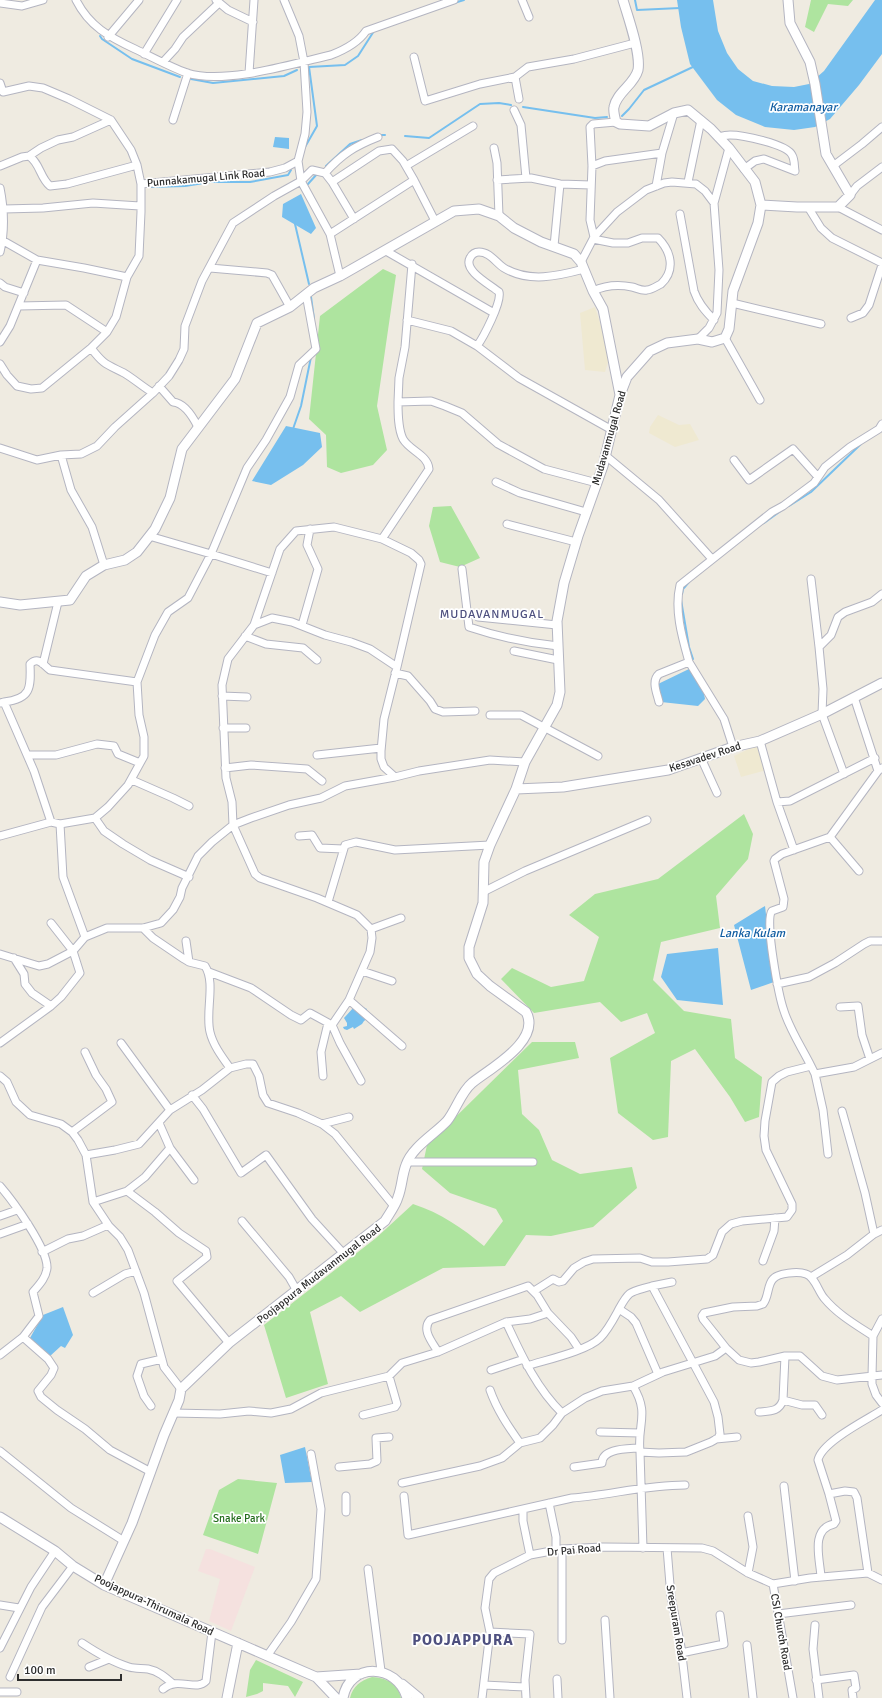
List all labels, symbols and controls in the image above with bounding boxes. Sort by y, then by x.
water label: Karamanayar [769,100,838,115]
street label: Punnakamugal Link Road [146,166,266,190]
street label: Mudavanmugal Road [589,389,629,487]
district label: MUDAVANMUGAL [440,607,544,622]
street label: Kesavadev Road [667,739,743,775]
water label: Lanka Kulam [719,926,786,941]
street label: Poojappura Mudavanmugal Road [254,1221,384,1326]
park label: Snake Park [213,1512,266,1525]
street label: Dr Pai Road [546,1541,602,1559]
street label: Poojappura-Thirumala Road [92,1572,216,1638]
street label: Sreepuram Road [664,1584,688,1662]
street label: CSI Church Road [768,1592,794,1672]
district label: POOJAPPURA [412,1631,514,1649]
scale bar [18,1656,121,1682]
text: 100 m [24,1663,56,1678]

